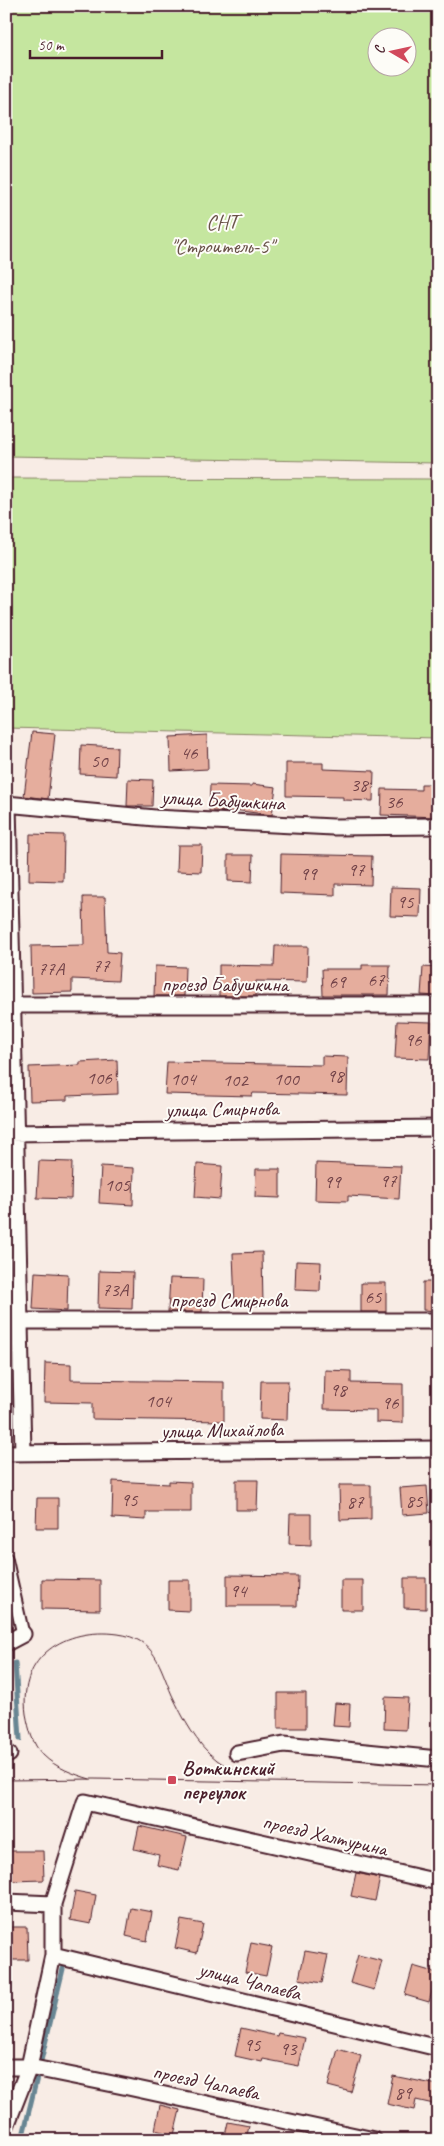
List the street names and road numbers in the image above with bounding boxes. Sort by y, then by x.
street label: улица Бабушкина [158,784,287,816]
street label: проезд Бабушкина [162,971,291,997]
street label: улица Смирнова [163,1095,281,1123]
street label: проезд Смирнова [170,1287,289,1313]
street label: улица Михайлова [159,1416,285,1444]
street label: проезд Халтурина [260,1808,392,1862]
street label: улица Чапаева [194,1955,305,2007]
street label: проезд Чапаева [150,2058,264,2106]

